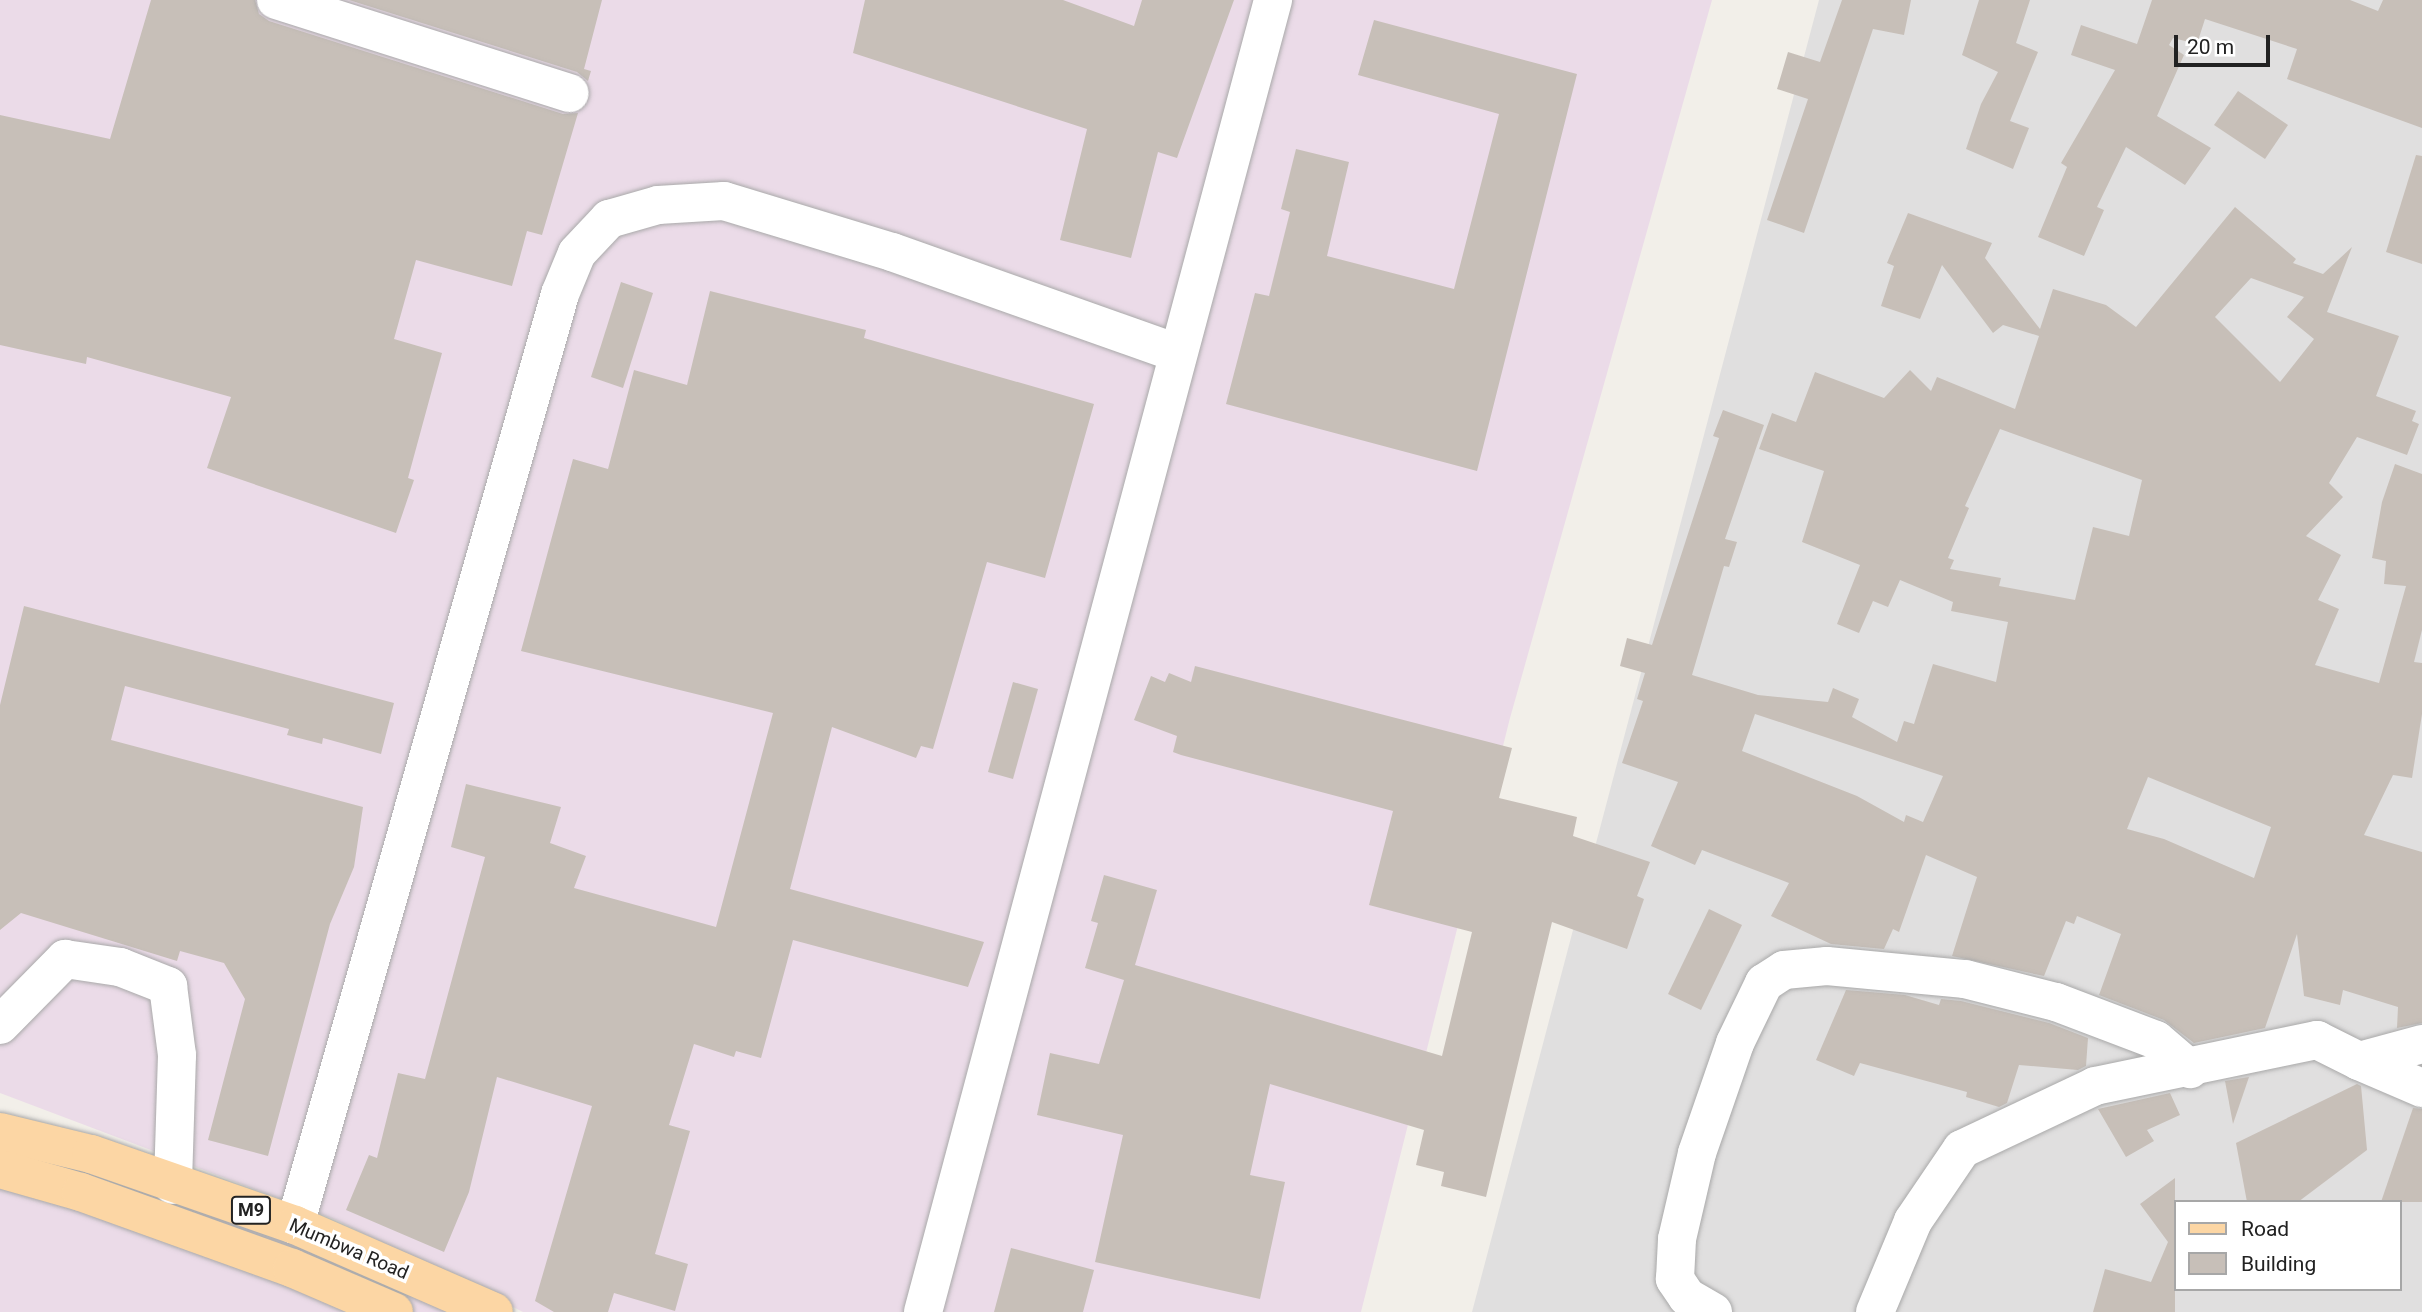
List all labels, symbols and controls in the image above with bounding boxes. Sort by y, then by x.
scale bar [2177,21,2273,65]
text: 20 m [2187,35,2234,59]
road number: M9 [230,1196,272,1224]
legend [2174,1200,2401,1291]
street label: Mumbwa Road [286,1214,412,1284]
text: Road [2241,1217,2289,1241]
text: Building [2241,1252,2316,1276]

